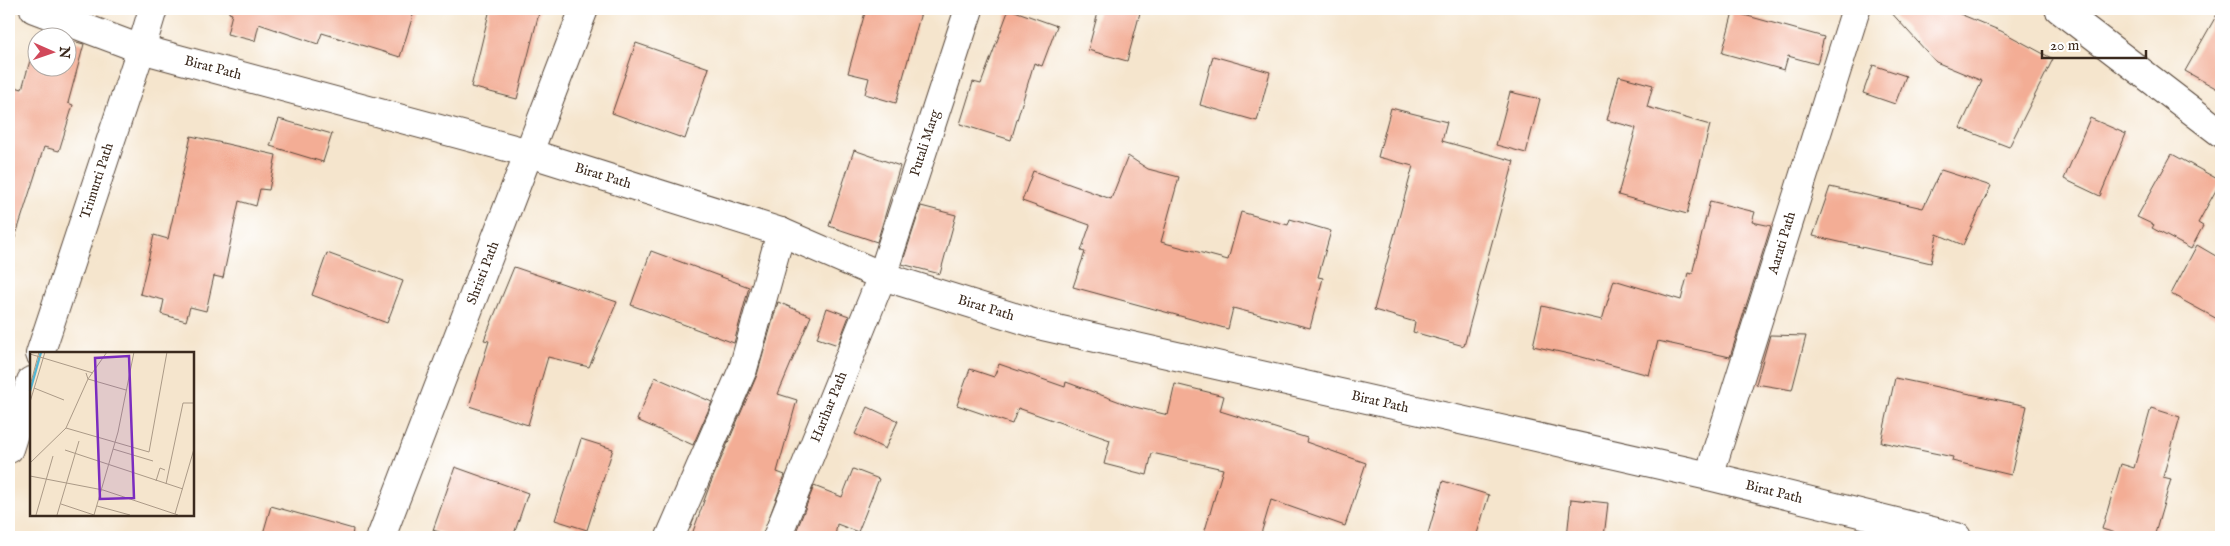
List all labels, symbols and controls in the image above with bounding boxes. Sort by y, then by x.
north arrow [28,28,78,78]
scale bar [2042,28,2146,60]
text: 20 m [2050,36,2080,55]
text: N [55,45,73,59]
street label: Birat Path [182,52,244,84]
street label: Putali Marg [906,107,944,178]
street label: Trimurti Path [76,140,118,221]
street label: Birat Path [572,159,634,193]
street label: Aarati Path [1764,209,1800,277]
street label: Shristi Path [463,238,503,307]
street label: Birat Path [955,291,1017,325]
inset map [30,352,194,516]
street label: Harihar Path [807,368,852,445]
street label: Birat Path [1350,387,1411,417]
street label: Birat Path [1744,476,1805,508]

